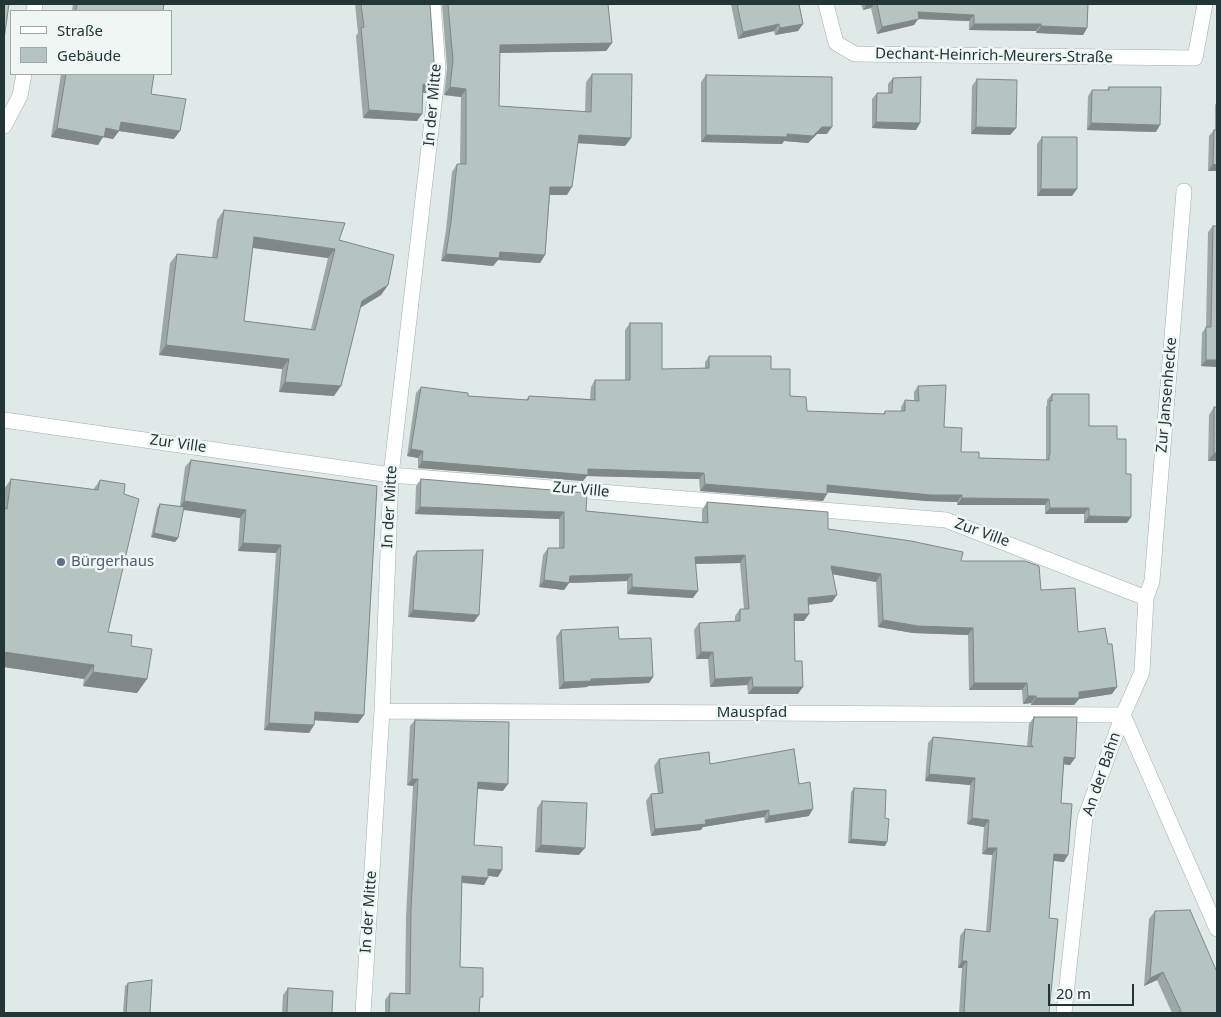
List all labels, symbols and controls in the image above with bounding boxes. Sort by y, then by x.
legend [10,10,172,75]
text: Straße [57,20,103,40]
text: Gebäude [57,45,121,65]
street label: Dechant-Heinrich-Meurers-Straße [875,45,1113,67]
street label: In der Mitte [420,63,446,147]
street label: Zur Jansenhecke [1153,336,1181,454]
street label: Zur Ville [149,431,207,457]
street label: In der Mitte [379,465,401,549]
street label: Zur Ville [552,479,610,501]
street label: Zur Ville [952,515,1012,551]
place label: Bürgerhaus [71,553,154,571]
marker: Bürgerhaus [55,556,67,568]
street label: Mauspfad [717,704,787,722]
street label: An der Bahn [1079,730,1125,818]
street label: In der Mitte [357,870,381,954]
scale bar [1051,974,1137,1006]
text: 20 m [1056,983,1091,1003]

